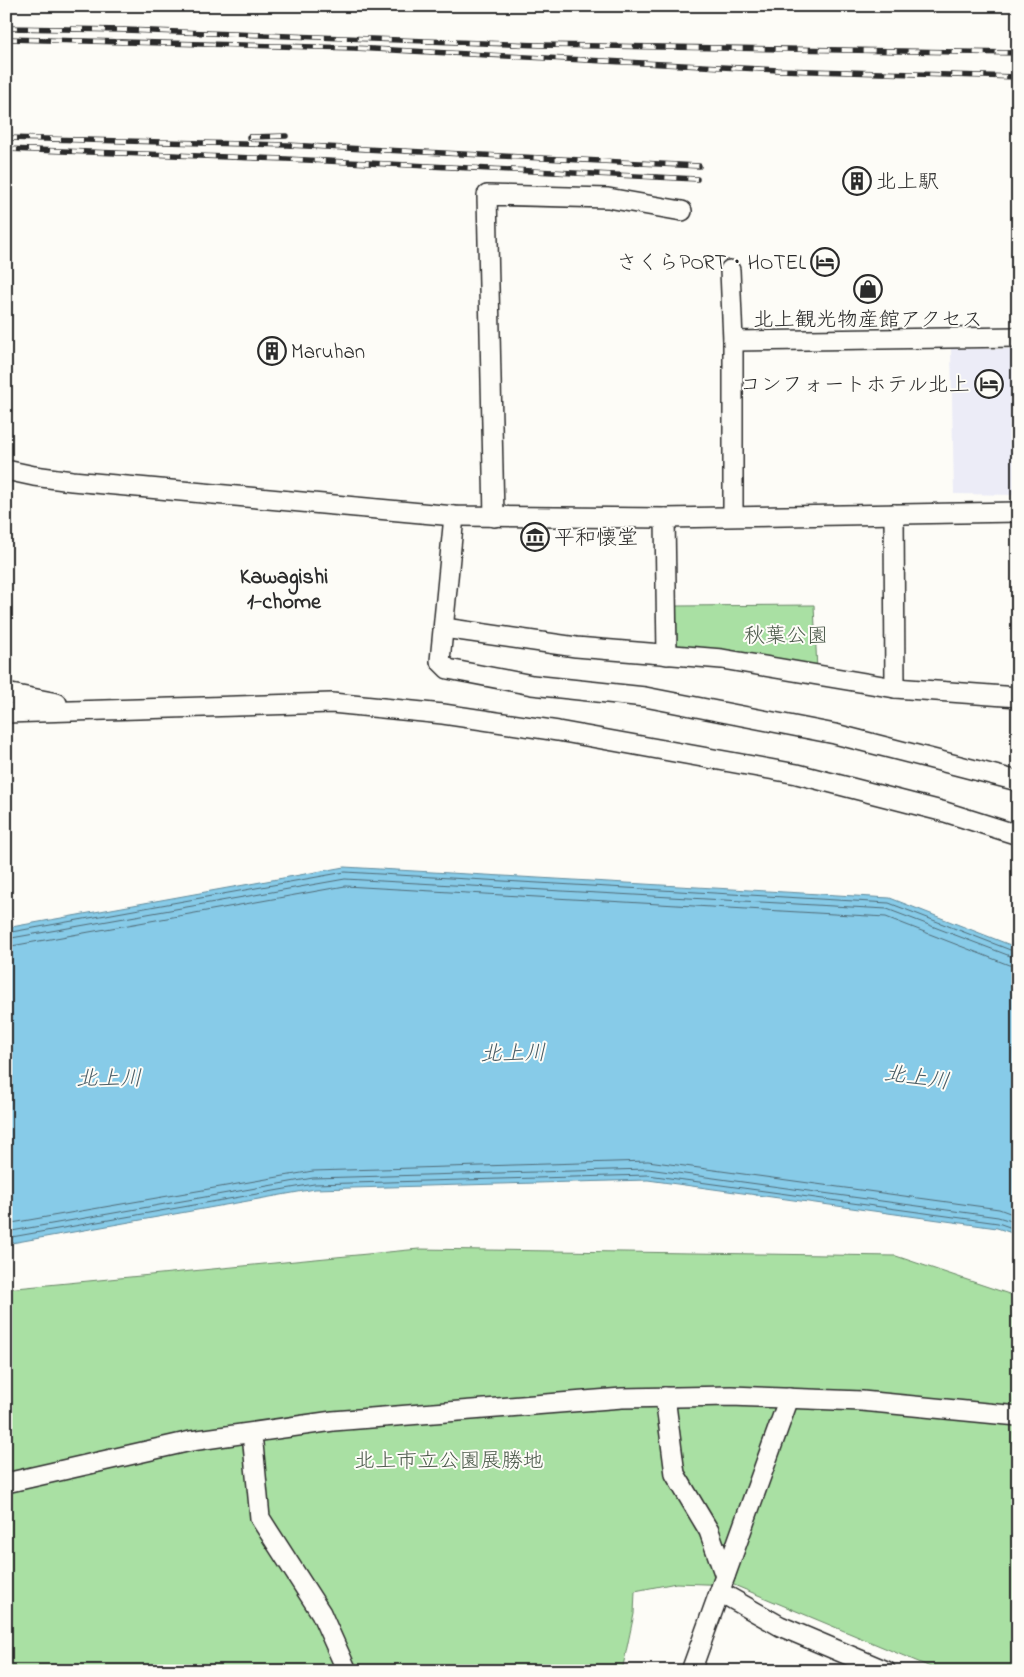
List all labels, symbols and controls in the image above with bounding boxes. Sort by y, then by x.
building icon: 北上駅 [842,166,872,196]
place label: 北上駅 [876,168,939,198]
hotel icon: さくらPORT・HOTEL [810,247,840,277]
place label: さくらPORT・HOTEL [616,249,806,279]
shop icon: 北上観光物産館アクセス [853,274,883,304]
place label: 北上観光物産館アクセス [753,306,983,336]
building icon: Maruhan [257,336,287,366]
place label: Maruhan [291,338,365,368]
hotel icon: コンフォートホテル北上 [974,369,1004,399]
place label: コンフォートホテル北上 [740,371,970,401]
museum icon: 平和懐堂 [520,522,550,552]
place label: 平和懐堂 [554,524,638,554]
district label: Kawagishi 1-chome [240,562,328,619]
park label: 秋葉公園 [744,622,828,652]
water label: 北上川 [480,1038,546,1072]
water label: 北上川 [882,1059,951,1099]
water label: 北上川 [76,1064,142,1096]
park label: 北上市立公園展勝地 [355,1447,544,1477]

